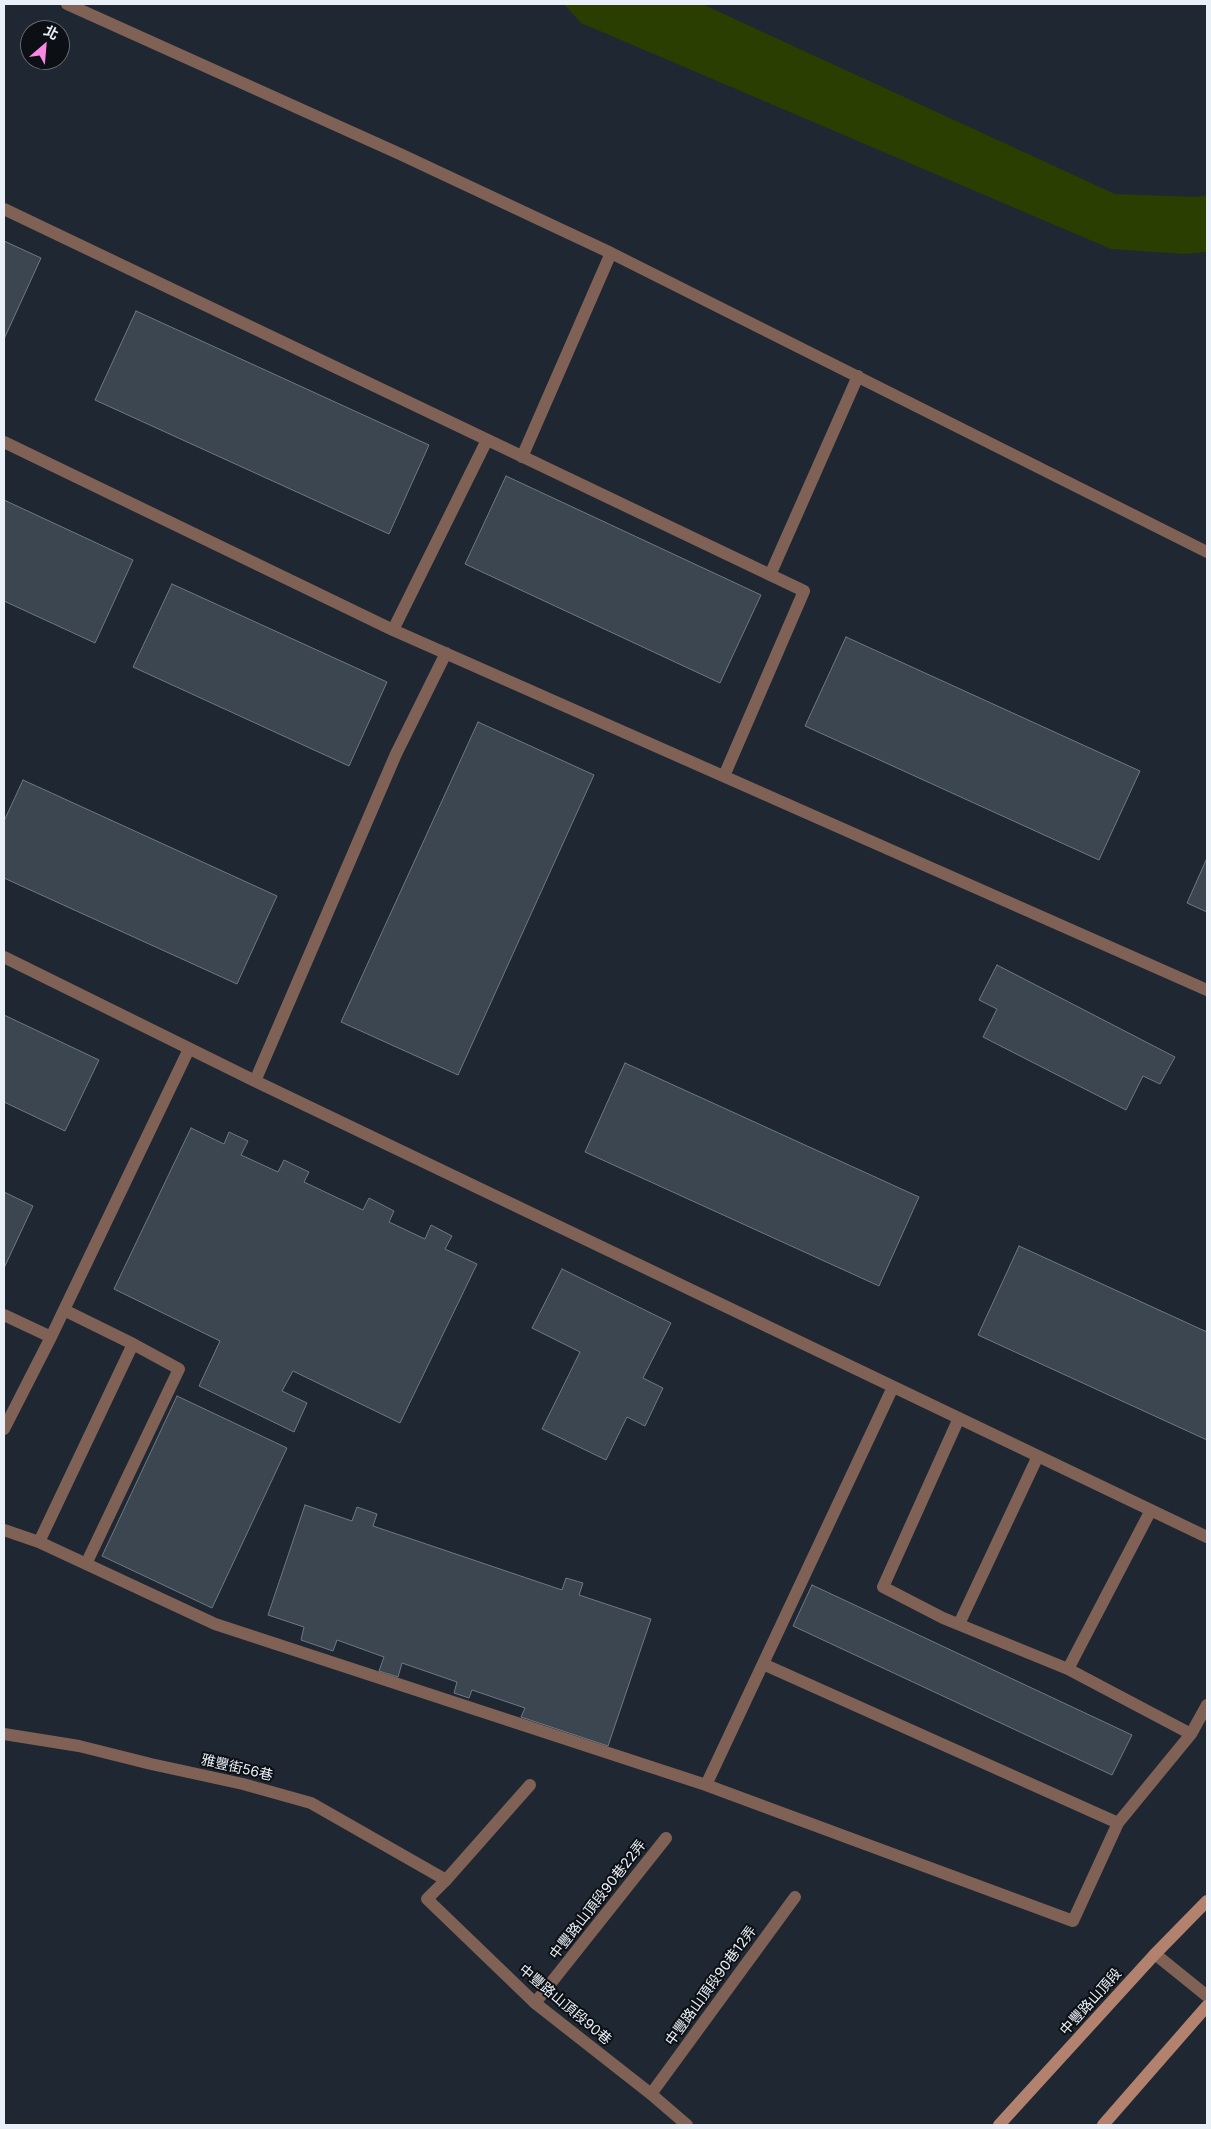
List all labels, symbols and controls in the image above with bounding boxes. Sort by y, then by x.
north arrow [20,20,70,70]
text: 北 [41,21,62,43]
street label: 雅豐街56巷 [199,1752,275,1784]
street label: 中豐路山頂段90巷22弄 [546,1837,650,1963]
street label: 中豐路山頂段90巷12弄 [662,1923,760,2049]
street label: 中豐路山頂段90巷 [515,1961,615,2049]
street label: 中豐路山頂段 [1057,1965,1125,2039]

